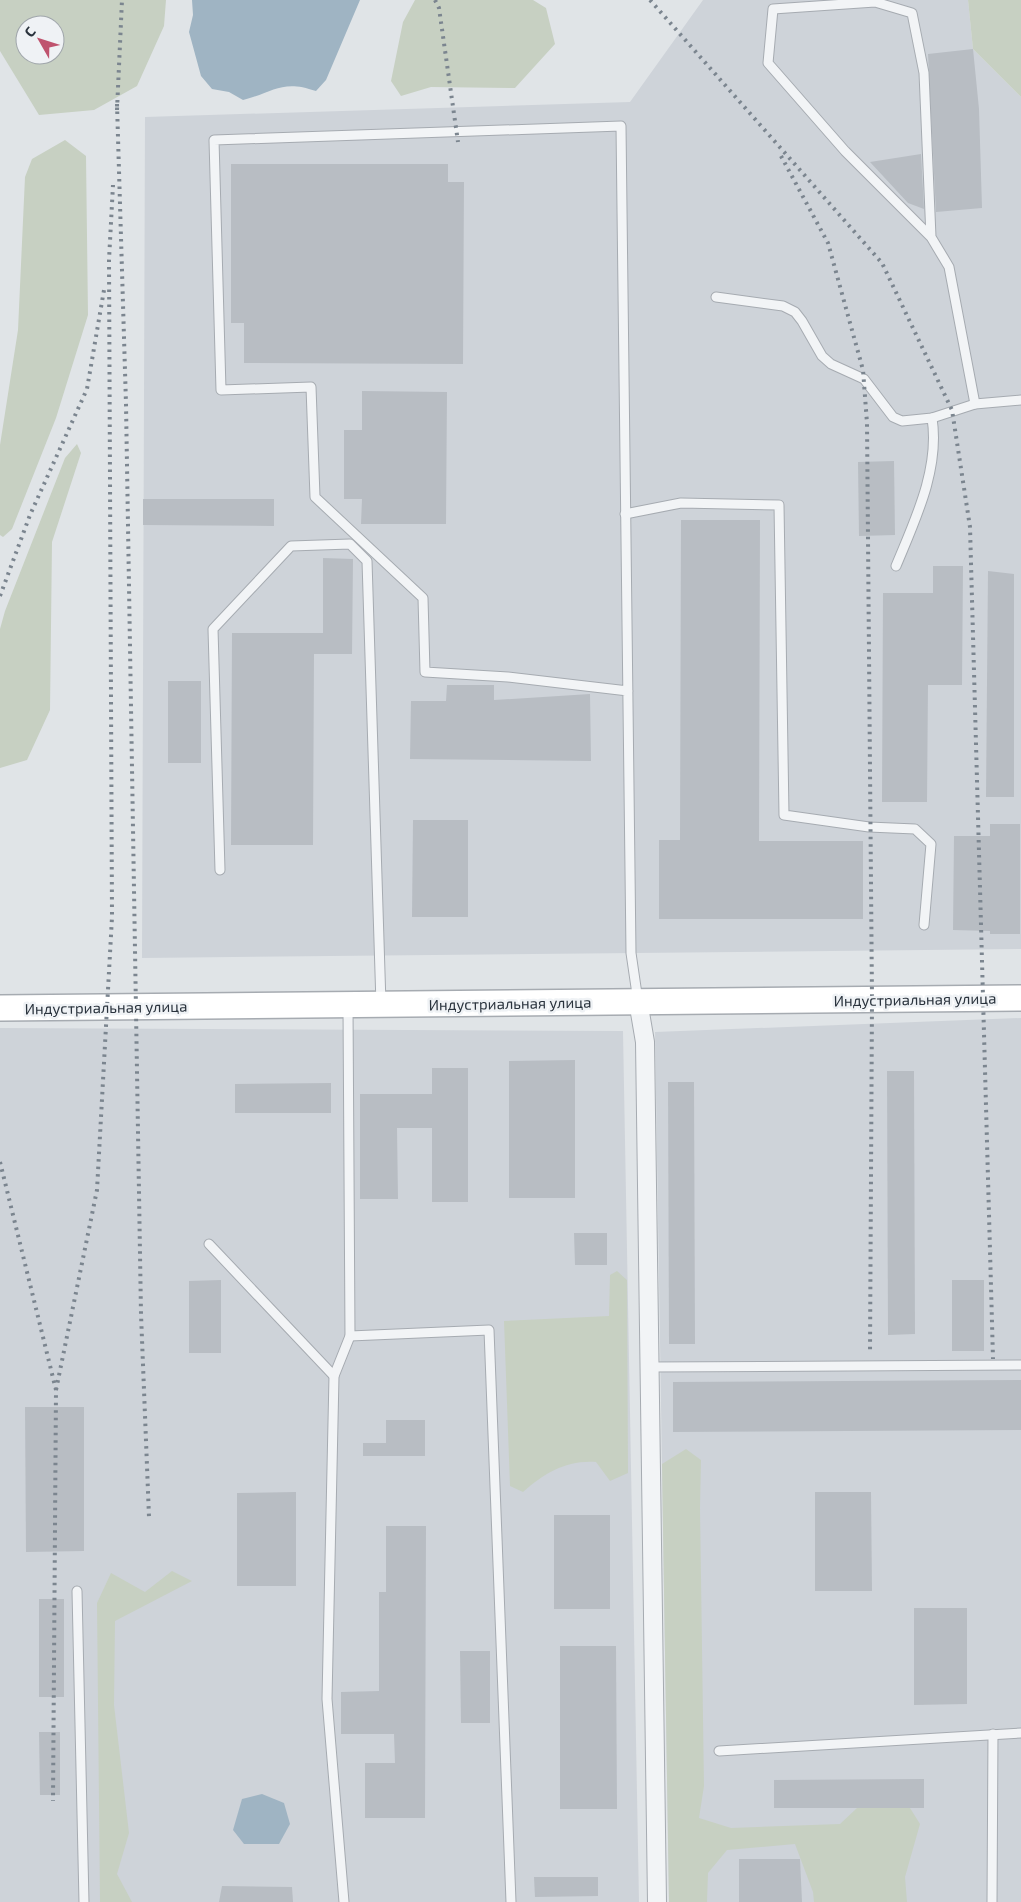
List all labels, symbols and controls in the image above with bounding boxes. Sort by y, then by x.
north arrow [15,15,65,65]
text: С [20,23,39,40]
street label: Индустриальная улица [833,989,997,1010]
street label: Индустриальная улица [428,993,592,1014]
street label: Индустриальная улица [24,997,188,1018]

